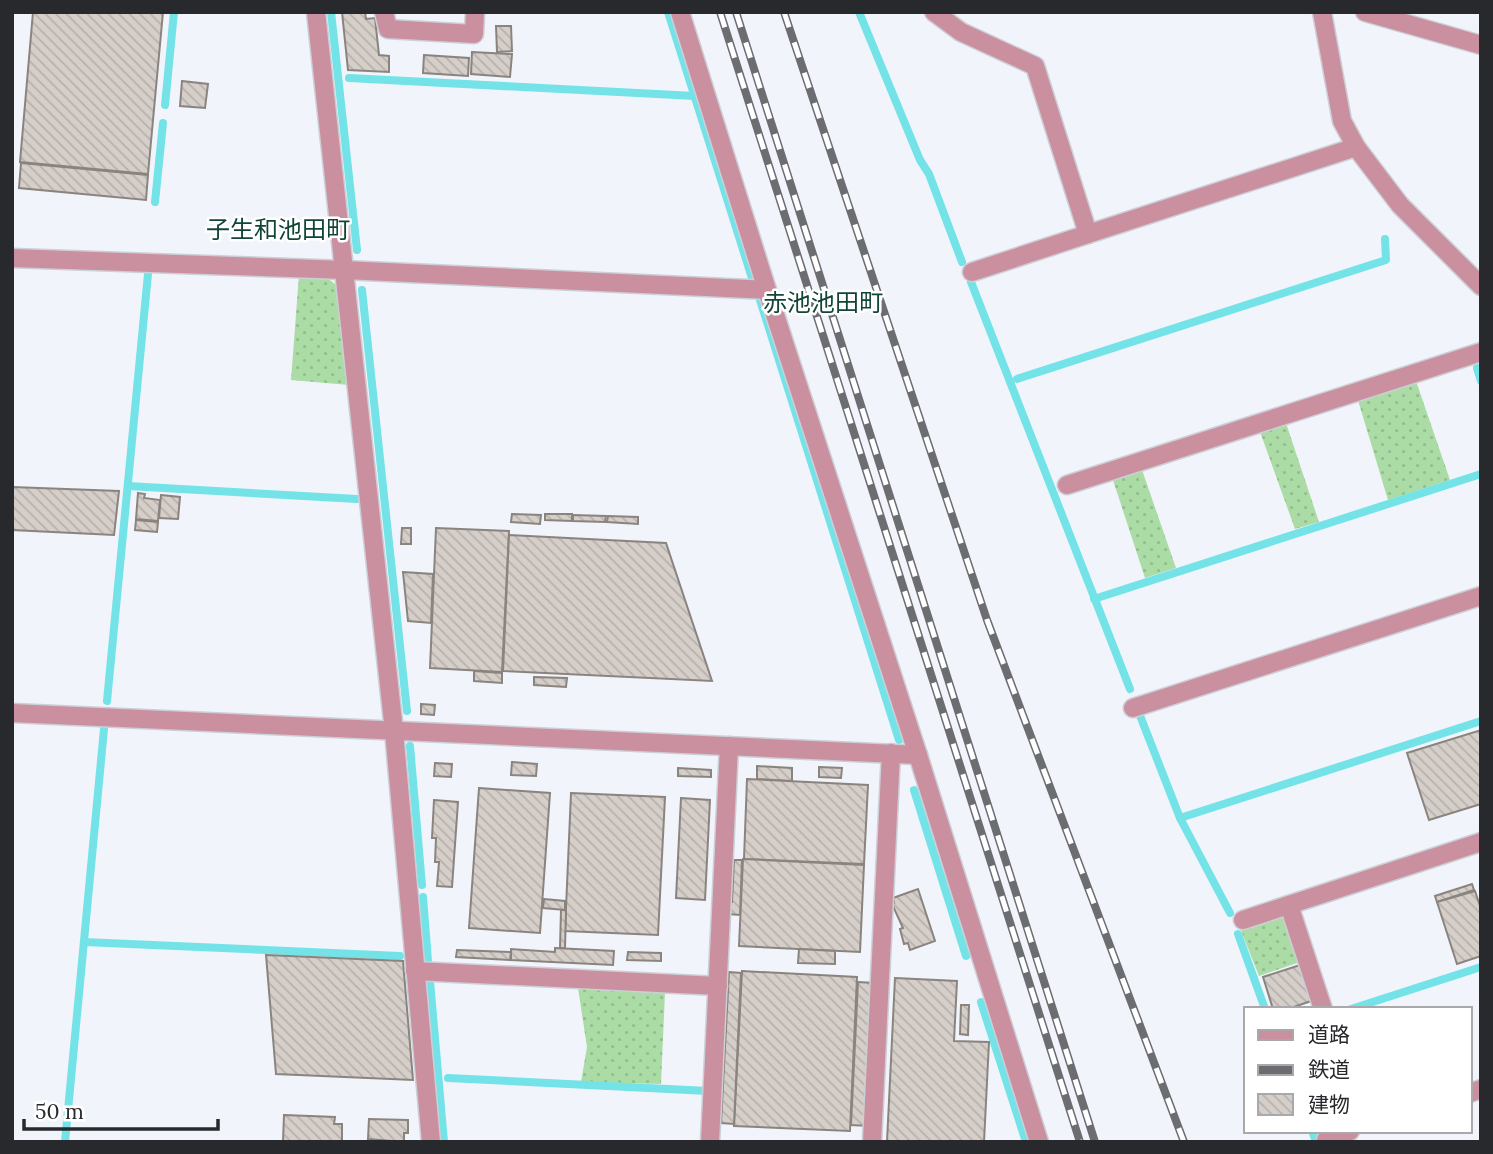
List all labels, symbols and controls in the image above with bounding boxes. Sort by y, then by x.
district label: 子生和池田町 [206,214,350,245]
district label: 赤池池田町 [763,287,883,318]
legend [1244,1007,1472,1133]
text: 道路 [1308,1021,1350,1048]
text: 鉄道 [1308,1056,1350,1083]
scale bar [24,1088,219,1132]
text: 建物 [1308,1091,1350,1118]
text: 50 m [35,1098,84,1125]

